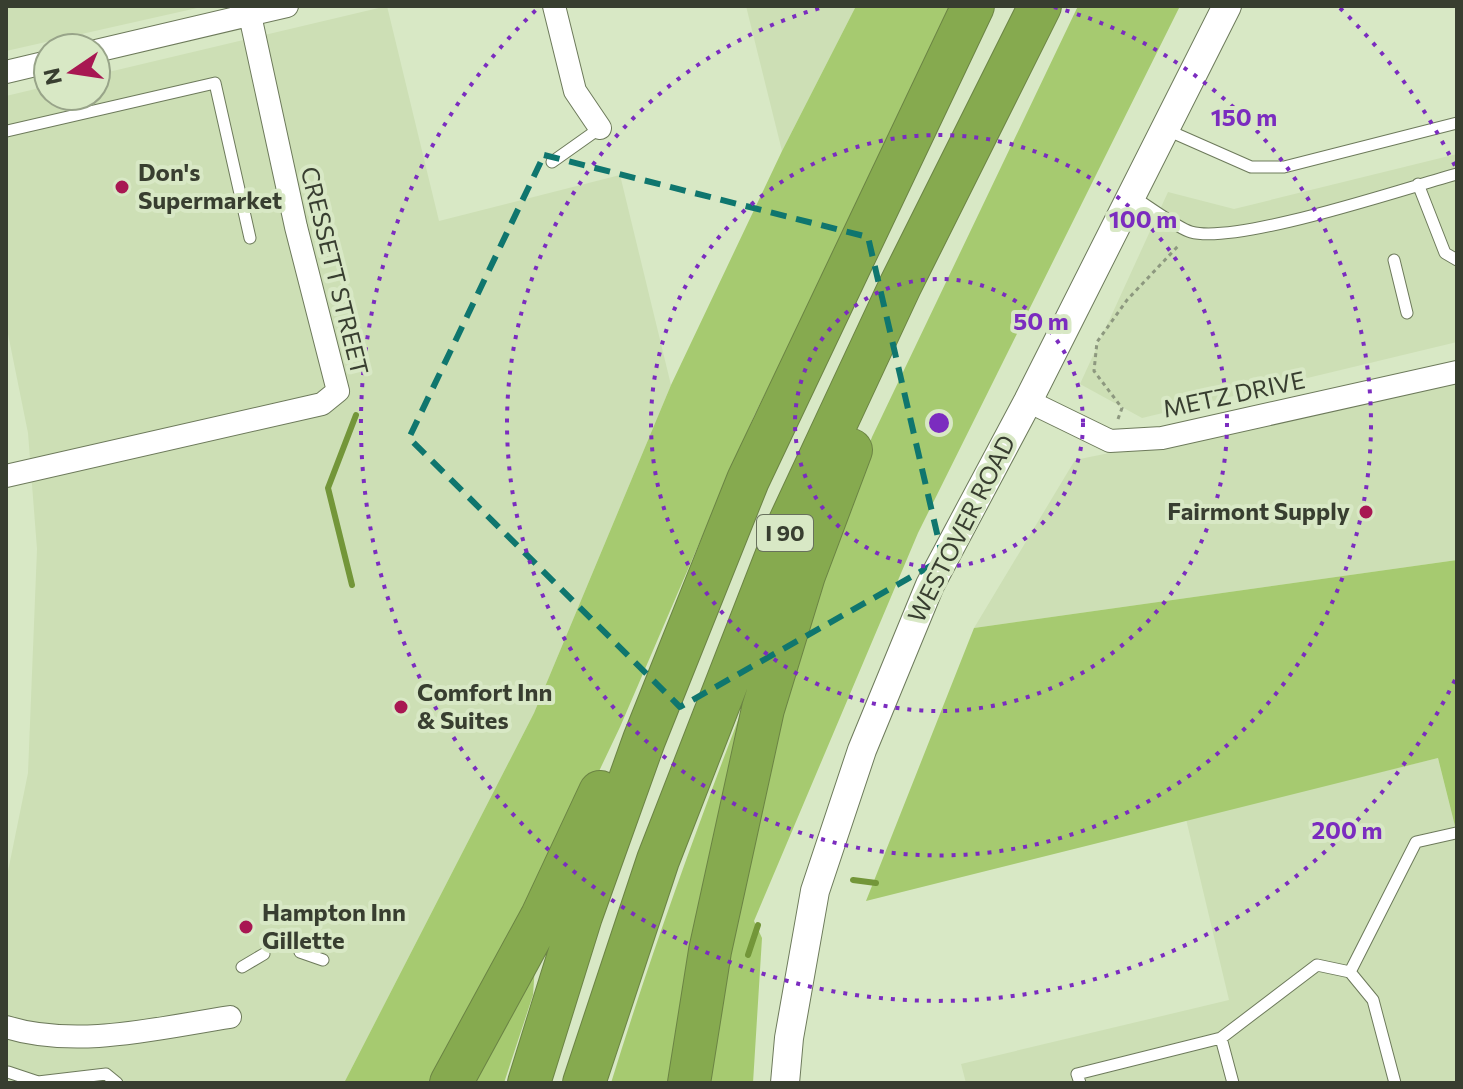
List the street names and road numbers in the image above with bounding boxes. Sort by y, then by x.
street label: CRESSETT STREET [296,163,375,378]
street label: METZ DRIVE [1160,364,1307,423]
street label: WESTOVER ROAD [901,430,1020,627]
road number: I 90 [757,515,813,551]

